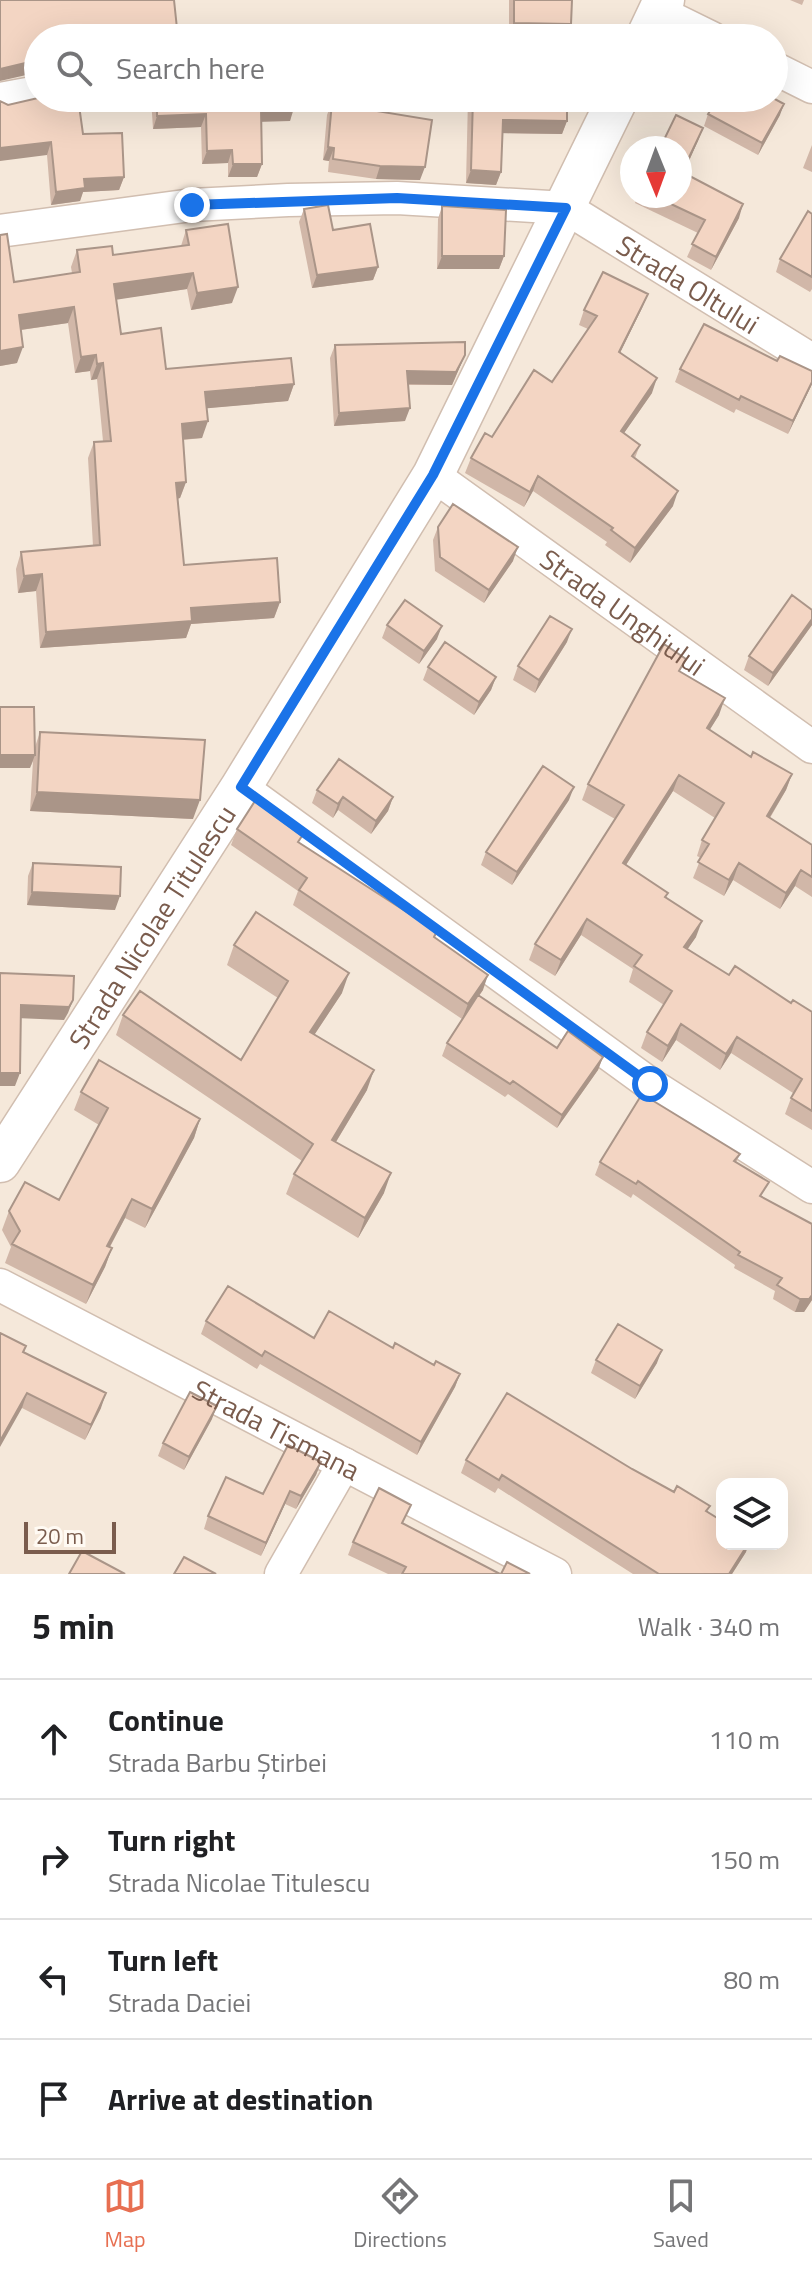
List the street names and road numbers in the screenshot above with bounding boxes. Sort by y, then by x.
street label: Strada Oltului [609,223,768,344]
street label: Strada Unghiului [532,537,715,686]
street label: Strada Nicolae Titulescu [57,796,246,1057]
street label: Strada Tismana [185,1368,368,1491]

